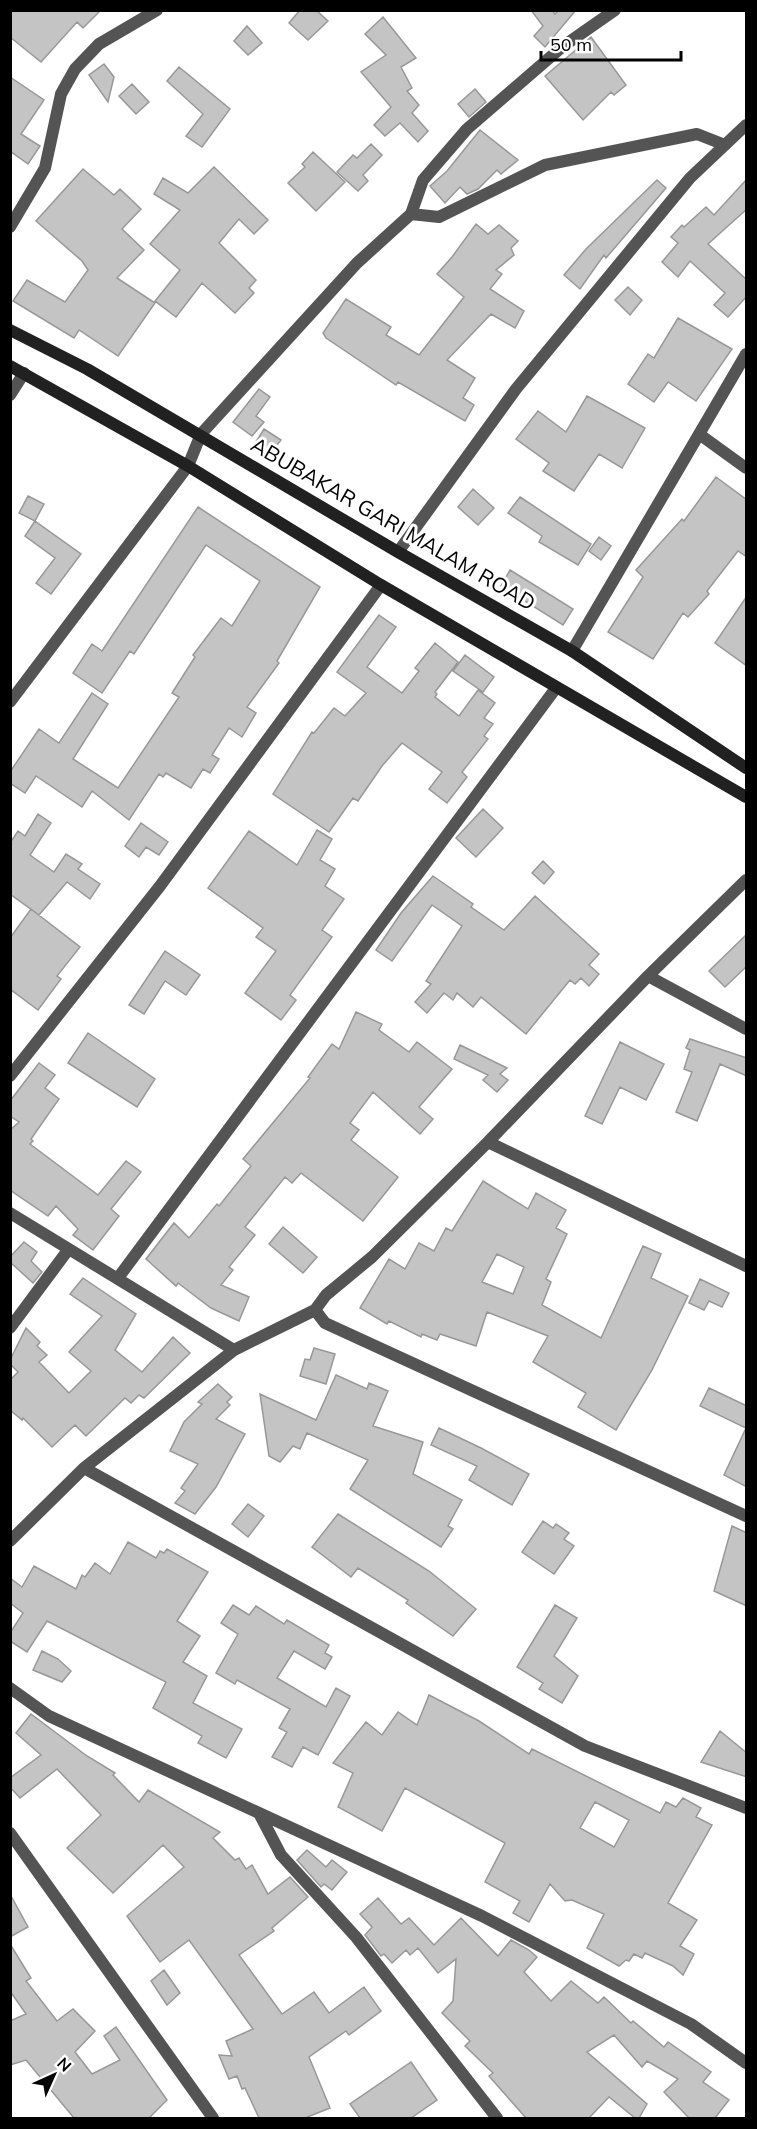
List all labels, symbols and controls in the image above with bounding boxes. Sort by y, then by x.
scale bar [541,24,680,62]
text: 50 m [550,33,592,56]
street label: ABUBAKAR GARI MALAM ROAD [247,431,540,615]
north arrow [24,2045,84,2105]
text: N [53,2053,76,2076]

